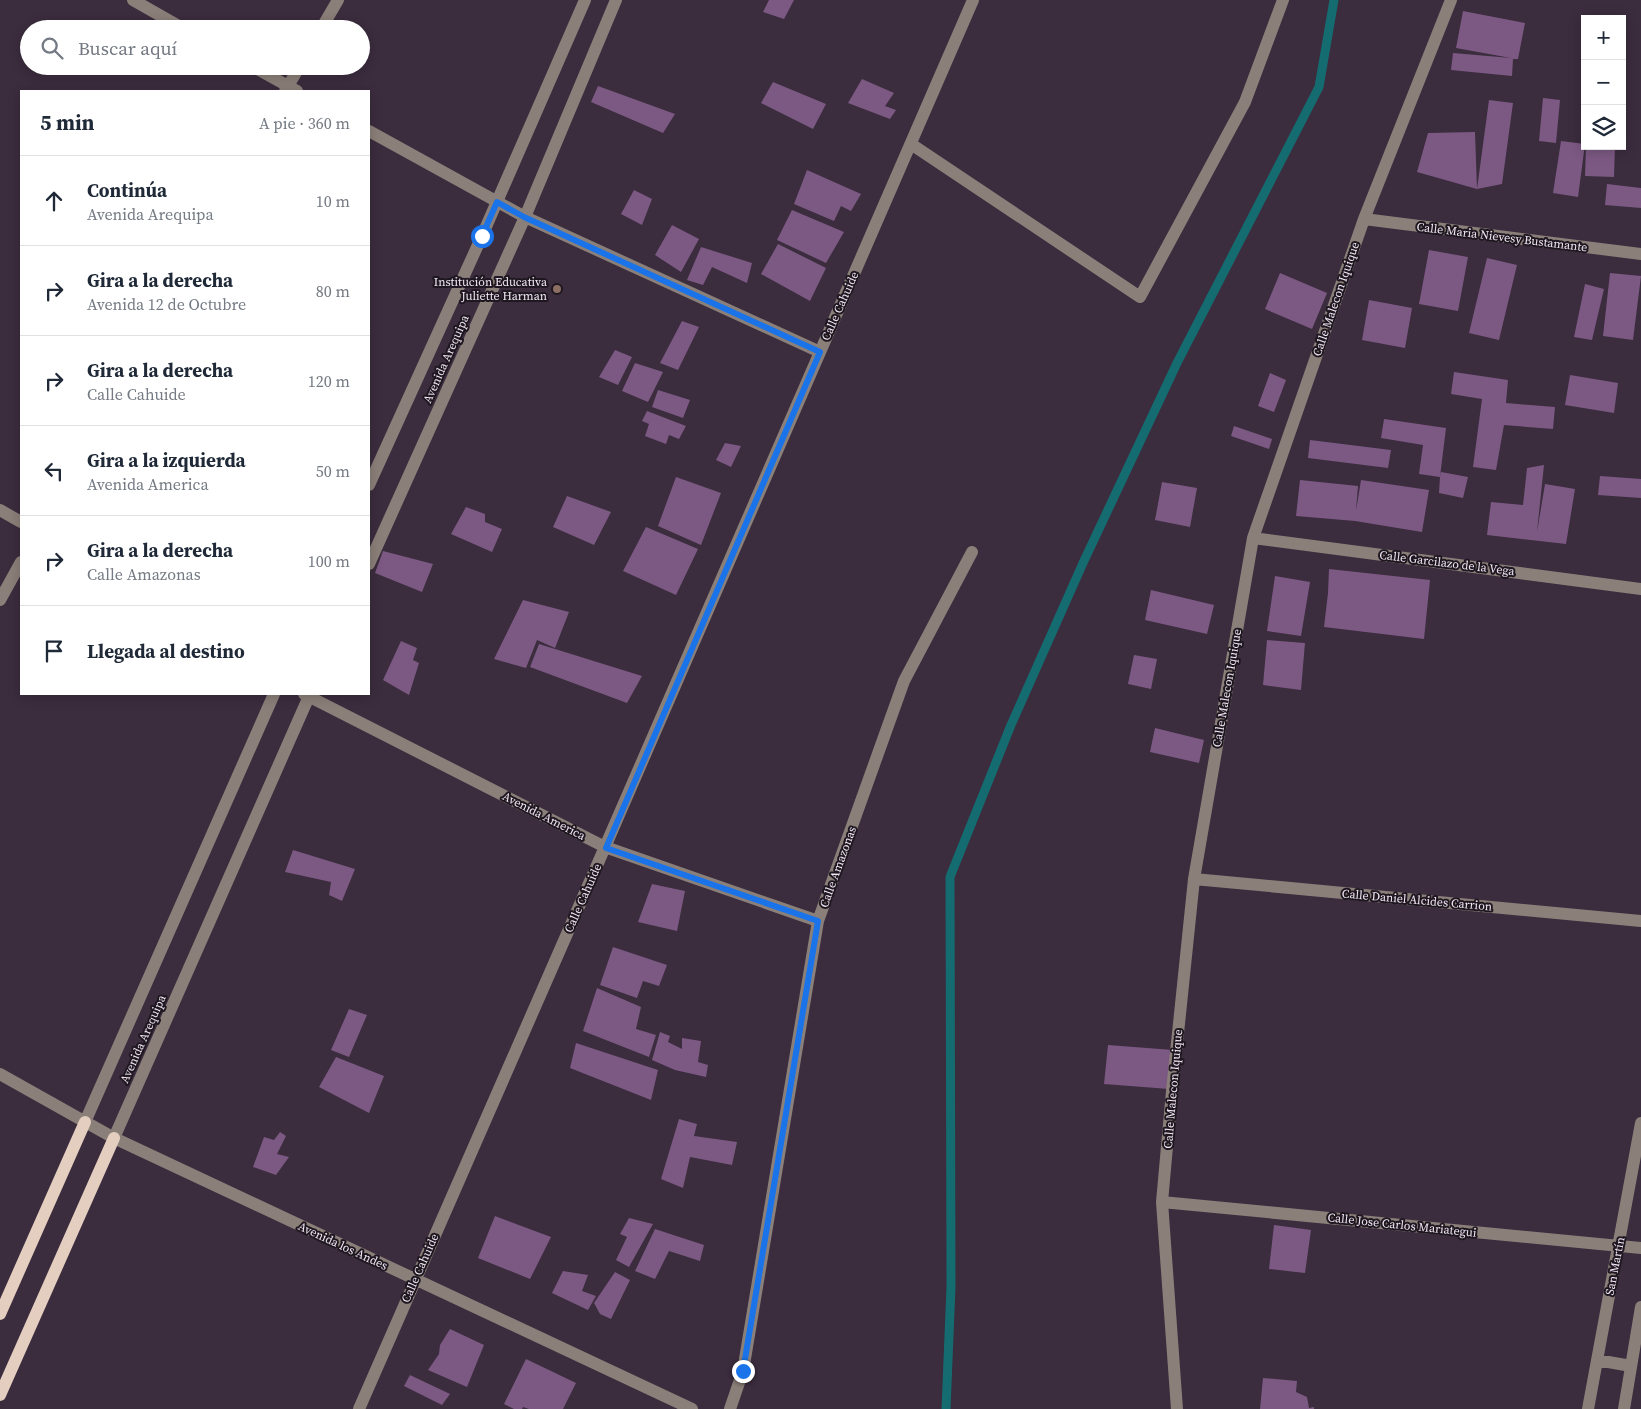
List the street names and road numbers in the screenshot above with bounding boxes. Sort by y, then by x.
street label: Calle Maria Nievesy Bustamante [1416,219,1588,255]
street label: Calle Malecon Iquique [1309,240,1363,358]
street label: Calle Cahuide [818,269,862,343]
street label: Avenida Arequipa [419,312,473,406]
street label: Calle Garcilazo de la Vega [1379,547,1516,579]
street label: Calle Malecon Iquique [1209,628,1245,748]
street label: Avenida America [500,788,589,844]
street label: Calle Amazonas [816,824,860,910]
street label: Calle Cahuide [561,861,605,935]
street label: Calle Daniel Alcides Carrion [1341,885,1493,915]
street label: Avenida Arequipa [116,992,170,1086]
street label: Calle Malecon Iquique [1160,1029,1186,1149]
street label: Calle Jose Carlos Mariategui [1327,1209,1478,1241]
street label: Avenida los Andes [296,1218,390,1274]
street label: Calle Cahuide [398,1231,442,1305]
street label: San Martín [1602,1236,1628,1296]

